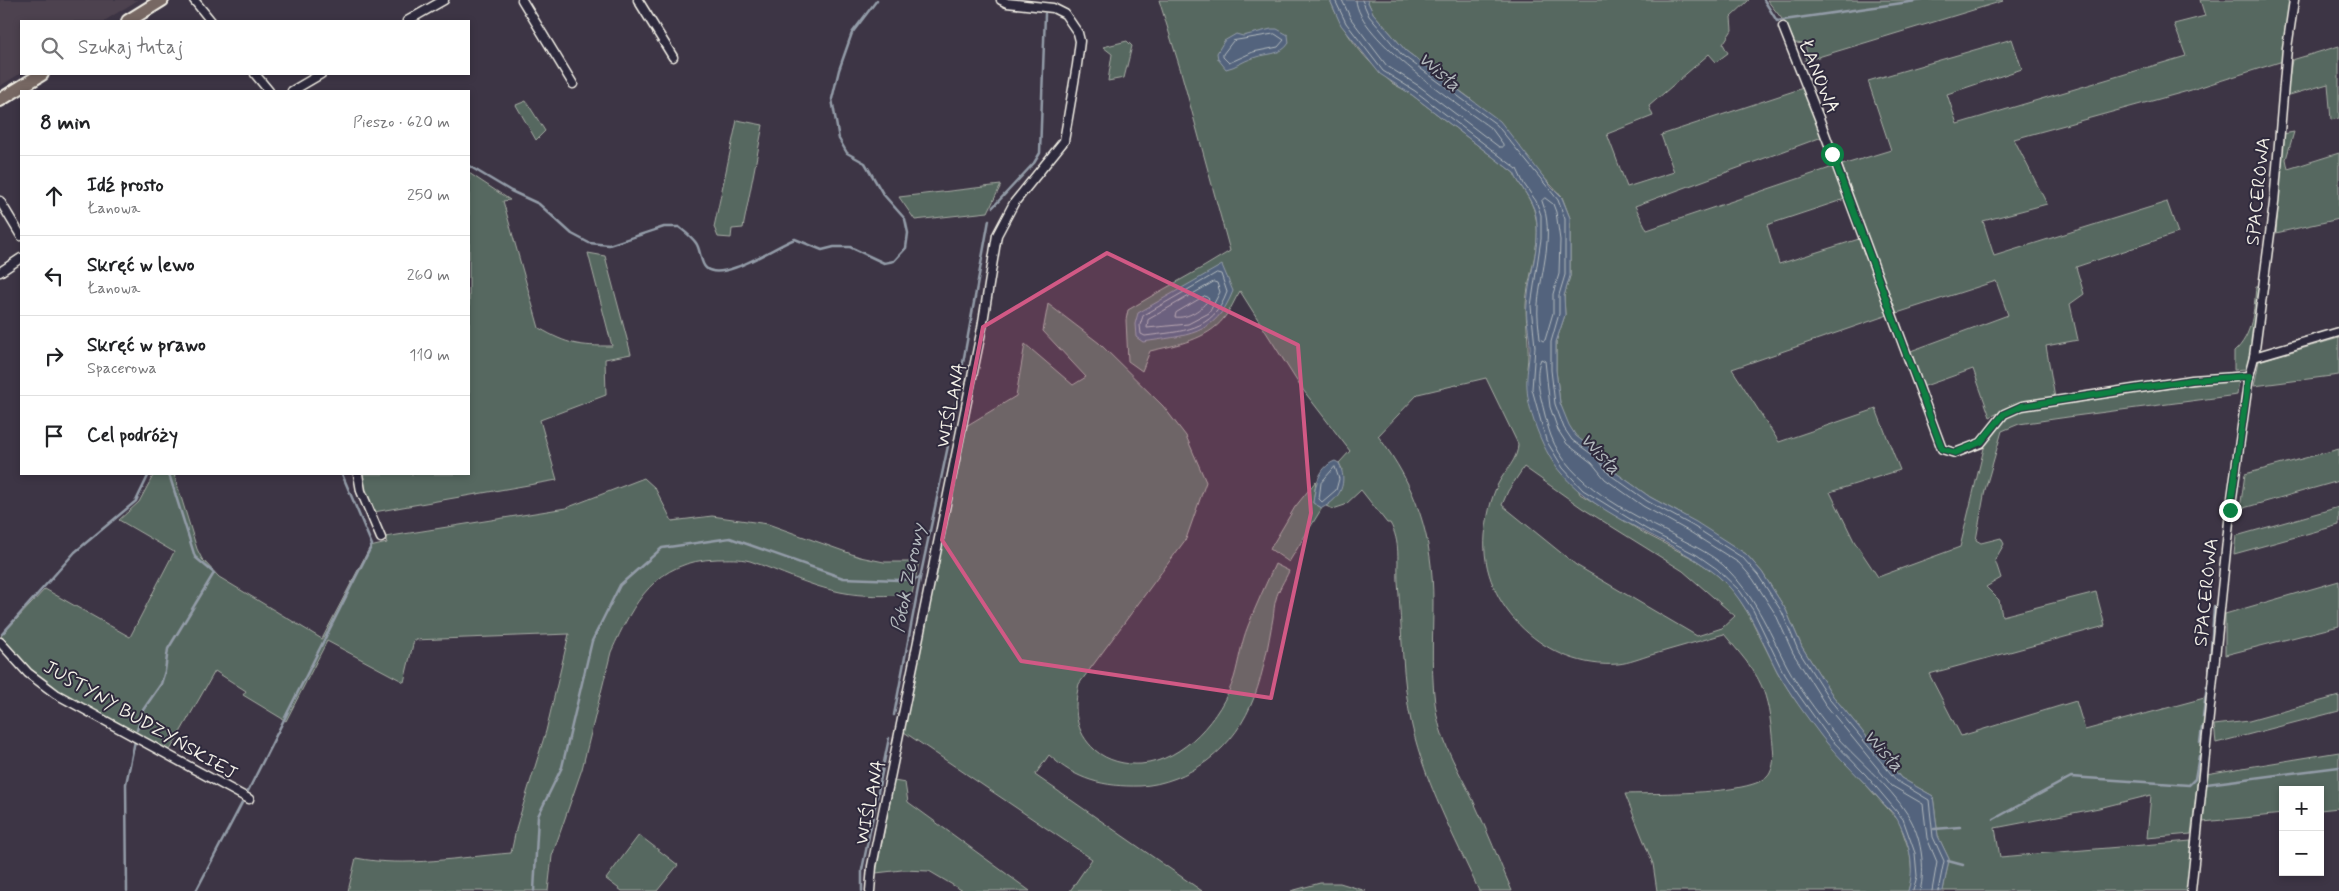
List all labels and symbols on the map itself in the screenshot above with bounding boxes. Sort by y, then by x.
street label: ŁANOWA [1792,36,1845,117]
water label: Wisła [1412,46,1466,98]
street label: SPACEROWA [2240,136,2277,247]
route start [1821,143,1844,166]
street label: WIŚLANA [929,360,973,450]
water label: Wisła [1573,427,1626,481]
route end [2219,499,2242,522]
water label: Potok Zerowy [885,520,933,635]
street label: SPACEROWA [2188,537,2225,648]
street label: JUSTYNY BUDZYŃSKIEJ [39,655,241,786]
water label: Wisła [1857,724,1909,778]
street label: WIŚLANA [848,757,892,847]

